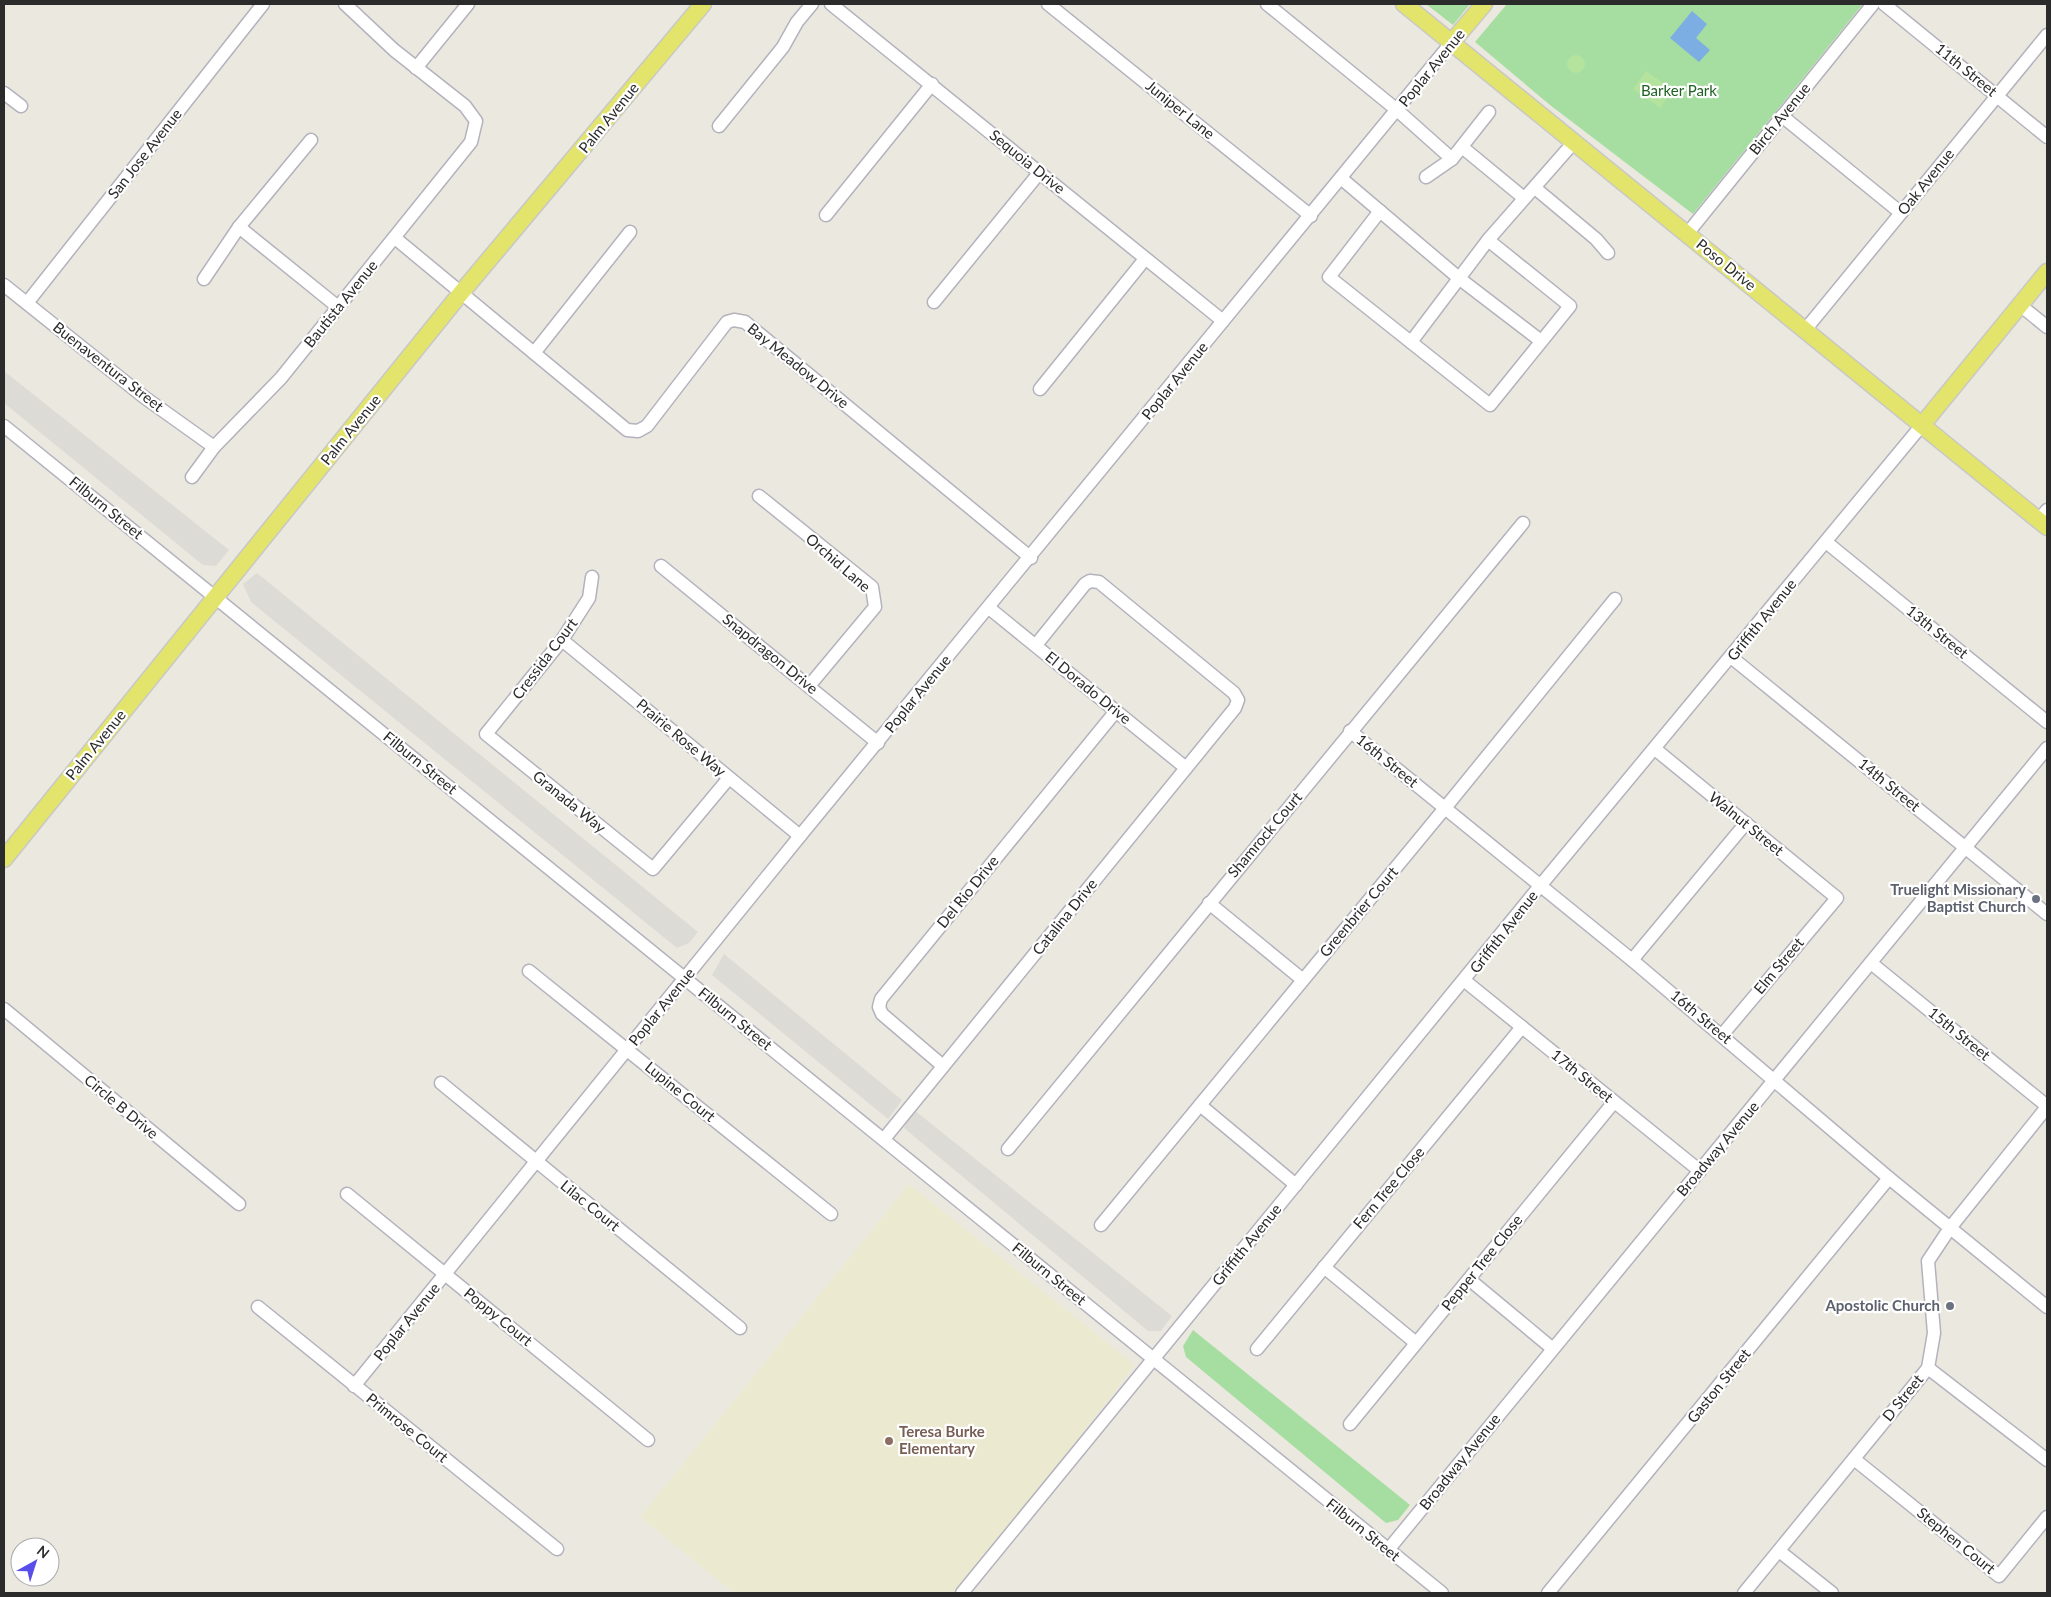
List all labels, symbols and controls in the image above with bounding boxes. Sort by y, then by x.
street label: Poplar Avenue [1394,25,1468,110]
street label: 11th Street [1932,39,2002,100]
street label: Juniper Lane [1143,76,1219,142]
street label: Palm Avenue [574,79,642,156]
street label: Birch Avenue [1745,79,1814,158]
park label: Barker Park [1641,81,1717,99]
street label: San Jose Avenue [103,105,185,202]
street label: Sequoia Drive [986,125,1069,197]
street label: Oak Avenue [1893,145,1957,218]
street label: Poso Drive [1693,235,1760,294]
street label: Bautista Avenue [300,256,381,351]
street label: Buenaventura Street [50,318,168,415]
street label: Bay Meadow Drive [744,319,853,412]
street label: Poplar Avenue [1137,338,1211,423]
street label: Palm Avenue [316,391,384,468]
street label: Filburn Street [66,472,148,543]
street label: Orchid Lane [803,529,875,595]
street label: Griffith Avenue [1723,575,1800,664]
street label: 13th Street [1903,601,1973,662]
street label: Snapdragon Drive [719,609,822,697]
street label: Cressida Court [508,614,581,703]
street label: El Dorado Drive [1042,647,1135,727]
street label: Poplar Avenue [880,651,954,736]
street label: Prairie Rose Way [633,695,730,780]
street label: Palm Avenue [61,706,129,783]
street label: Filburn Street [380,727,462,798]
street label: 16th Street [1353,730,1423,791]
street label: 14th Street [1855,754,1925,815]
street label: Granada Way [530,766,610,836]
street label: Shamrock Court [1223,787,1306,881]
street label: Walnut Street [1706,788,1788,859]
street label: Del Rio Drive [933,852,1002,931]
street label: Greenbrier Court [1315,862,1402,960]
street label: Catalina Drive [1028,875,1100,958]
place label: Truelight Missionary Baptist Church [1890,880,2026,915]
street label: Griffith Avenue [1465,886,1541,976]
marker: Truelight Missionary Baptist Church [2030,893,2042,905]
street label: Elm Street [1750,933,1807,997]
street label: Poplar Avenue [624,964,698,1049]
street label: Filburn Street [695,983,777,1054]
street label: 16th Street [1667,985,1736,1047]
street label: 15th Street [1925,1003,1995,1064]
street label: 17th Street [1548,1045,1618,1106]
street label: Lupine Court [642,1057,720,1125]
street label: Circle B Drive [81,1070,162,1142]
street label: Broadway Avenue [1672,1097,1762,1199]
street label: Fern Tree Close [1349,1143,1428,1232]
street label: Lilac Court [557,1176,624,1235]
street label: Griffith Avenue [1208,1200,1285,1289]
street label: Pepper Tree Close [1437,1211,1525,1314]
street label: Filburn Street [1009,1238,1091,1309]
street label: Poplar Avenue [369,1279,443,1364]
street label: Poppy Court [461,1283,537,1350]
place label: Apostolic Church [1824,1296,1940,1314]
marker: Apostolic Church [1944,1300,1956,1312]
street label: Gaston Street [1683,1344,1754,1426]
street label: D Street [1878,1370,1927,1424]
street label: Primrose Court [363,1389,453,1466]
street label: Broadway Avenue [1415,1410,1504,1513]
place label: Teresa Burke Elementary [899,1422,985,1457]
marker: Teresa Burke Elementary [883,1435,895,1447]
street label: Filburn Street [1323,1494,1405,1565]
street label: Stephen Court [1914,1503,2000,1578]
north arrow [10,1537,60,1587]
text: N [34,1542,53,1562]

